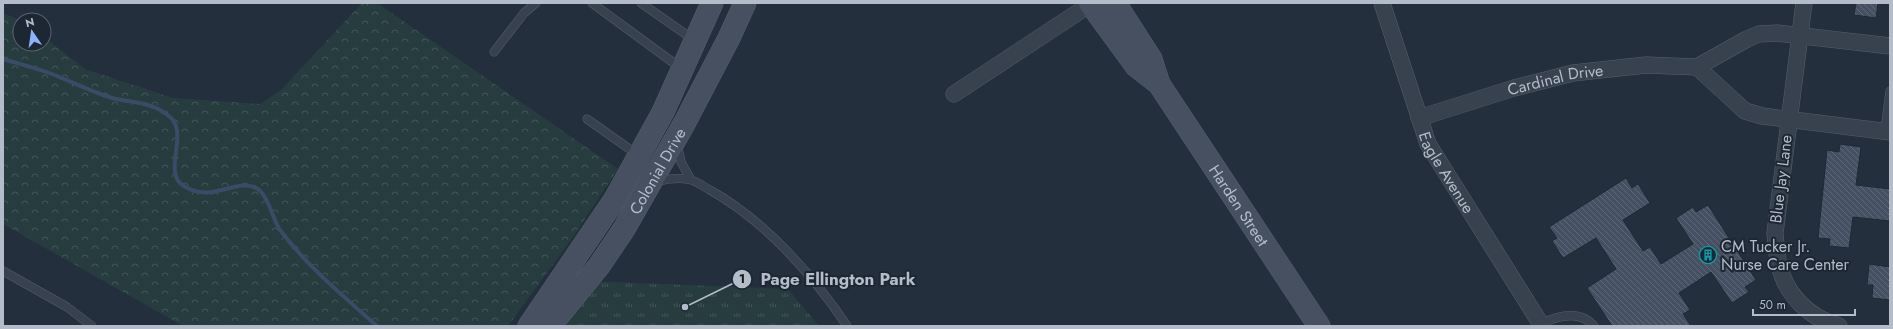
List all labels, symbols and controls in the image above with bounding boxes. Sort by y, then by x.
north arrow [12,12,52,52]
text: N [24,13,36,31]
street label: Cardinal Drive [1504,58,1604,101]
street label: Colonial Drive [623,123,691,219]
street label: Eagle Avenue [1413,129,1480,218]
street label: Blue Jay Lane [1764,133,1798,225]
street label: Harden Street [1204,160,1275,251]
place label: CM Tucker Jr. Nurse Care Center [1721,235,1849,276]
building icon: CM Tucker Jr. Nurse Care Center [1698,245,1718,265]
callout: Page Ellington Park [732,264,923,293]
text: Page Ellington Park [760,267,916,291]
text: 1 [739,270,745,288]
scale bar [1753,291,1855,317]
text: 50 m [1759,296,1786,314]

